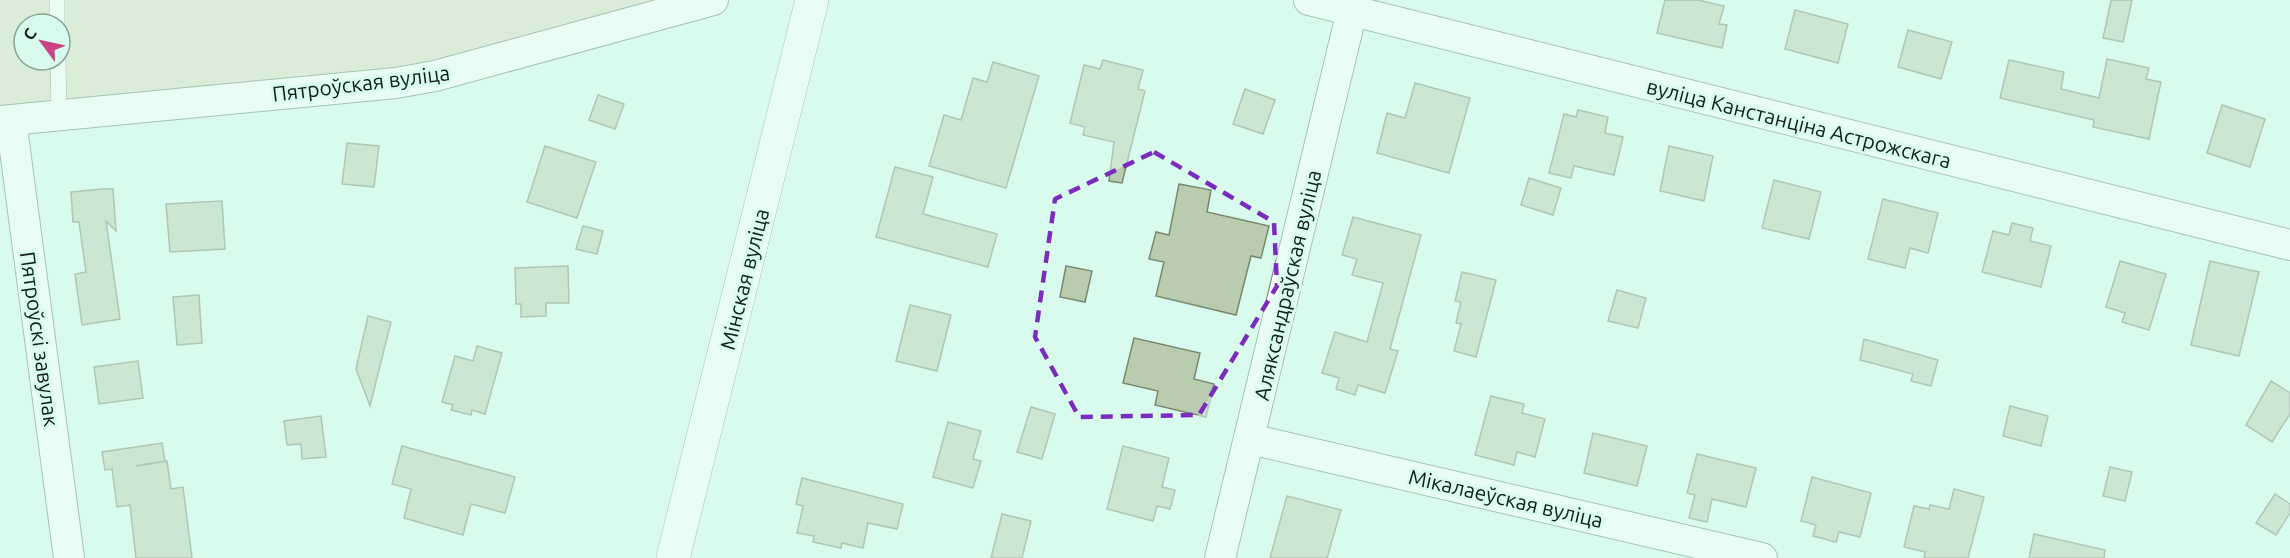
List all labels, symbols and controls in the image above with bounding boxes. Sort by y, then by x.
north arrow [12,12,72,72]
text: С [19,25,40,43]
street label: Пятроўская вуліца [271,60,451,106]
street label: вуліца Канстанціна Астрожскага [1644,73,1954,173]
street label: Аляксандраўская вуліца [1249,167,1325,403]
street label: Мінская вуліца [715,206,773,352]
street label: Пятроўскі завулак [16,250,64,428]
street label: Мікалаеўская вуліца [1406,464,1606,532]

